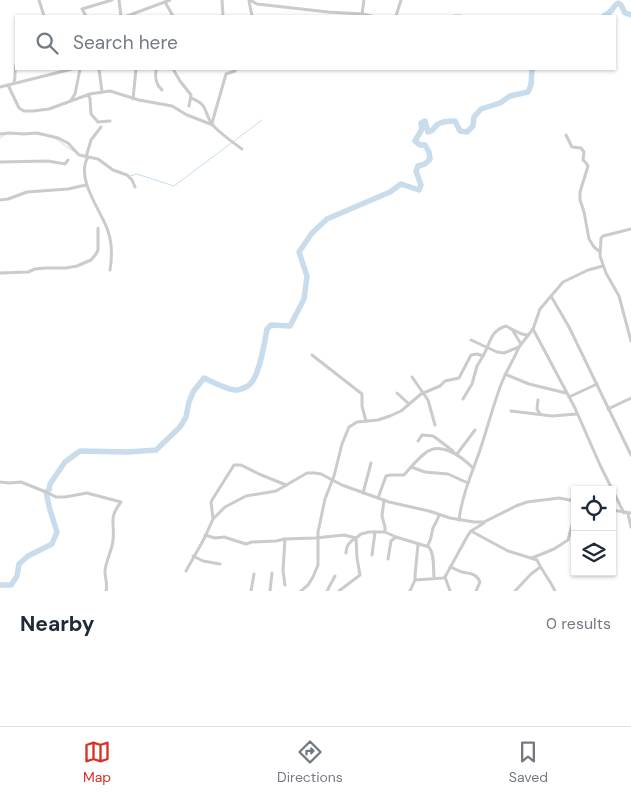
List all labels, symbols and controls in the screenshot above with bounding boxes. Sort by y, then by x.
search box [15,15,616,70]
icon: search [33,29,61,57]
text: Search here [73,30,178,55]
map controls [571,486,616,576]
button: locate [571,486,616,531]
button: layers [571,531,616,576]
text: Nearby [20,610,94,638]
text: 0 results [546,613,611,634]
tab: Map [83,738,111,786]
tab: Directions [277,738,343,786]
tab: Saved [509,738,548,786]

